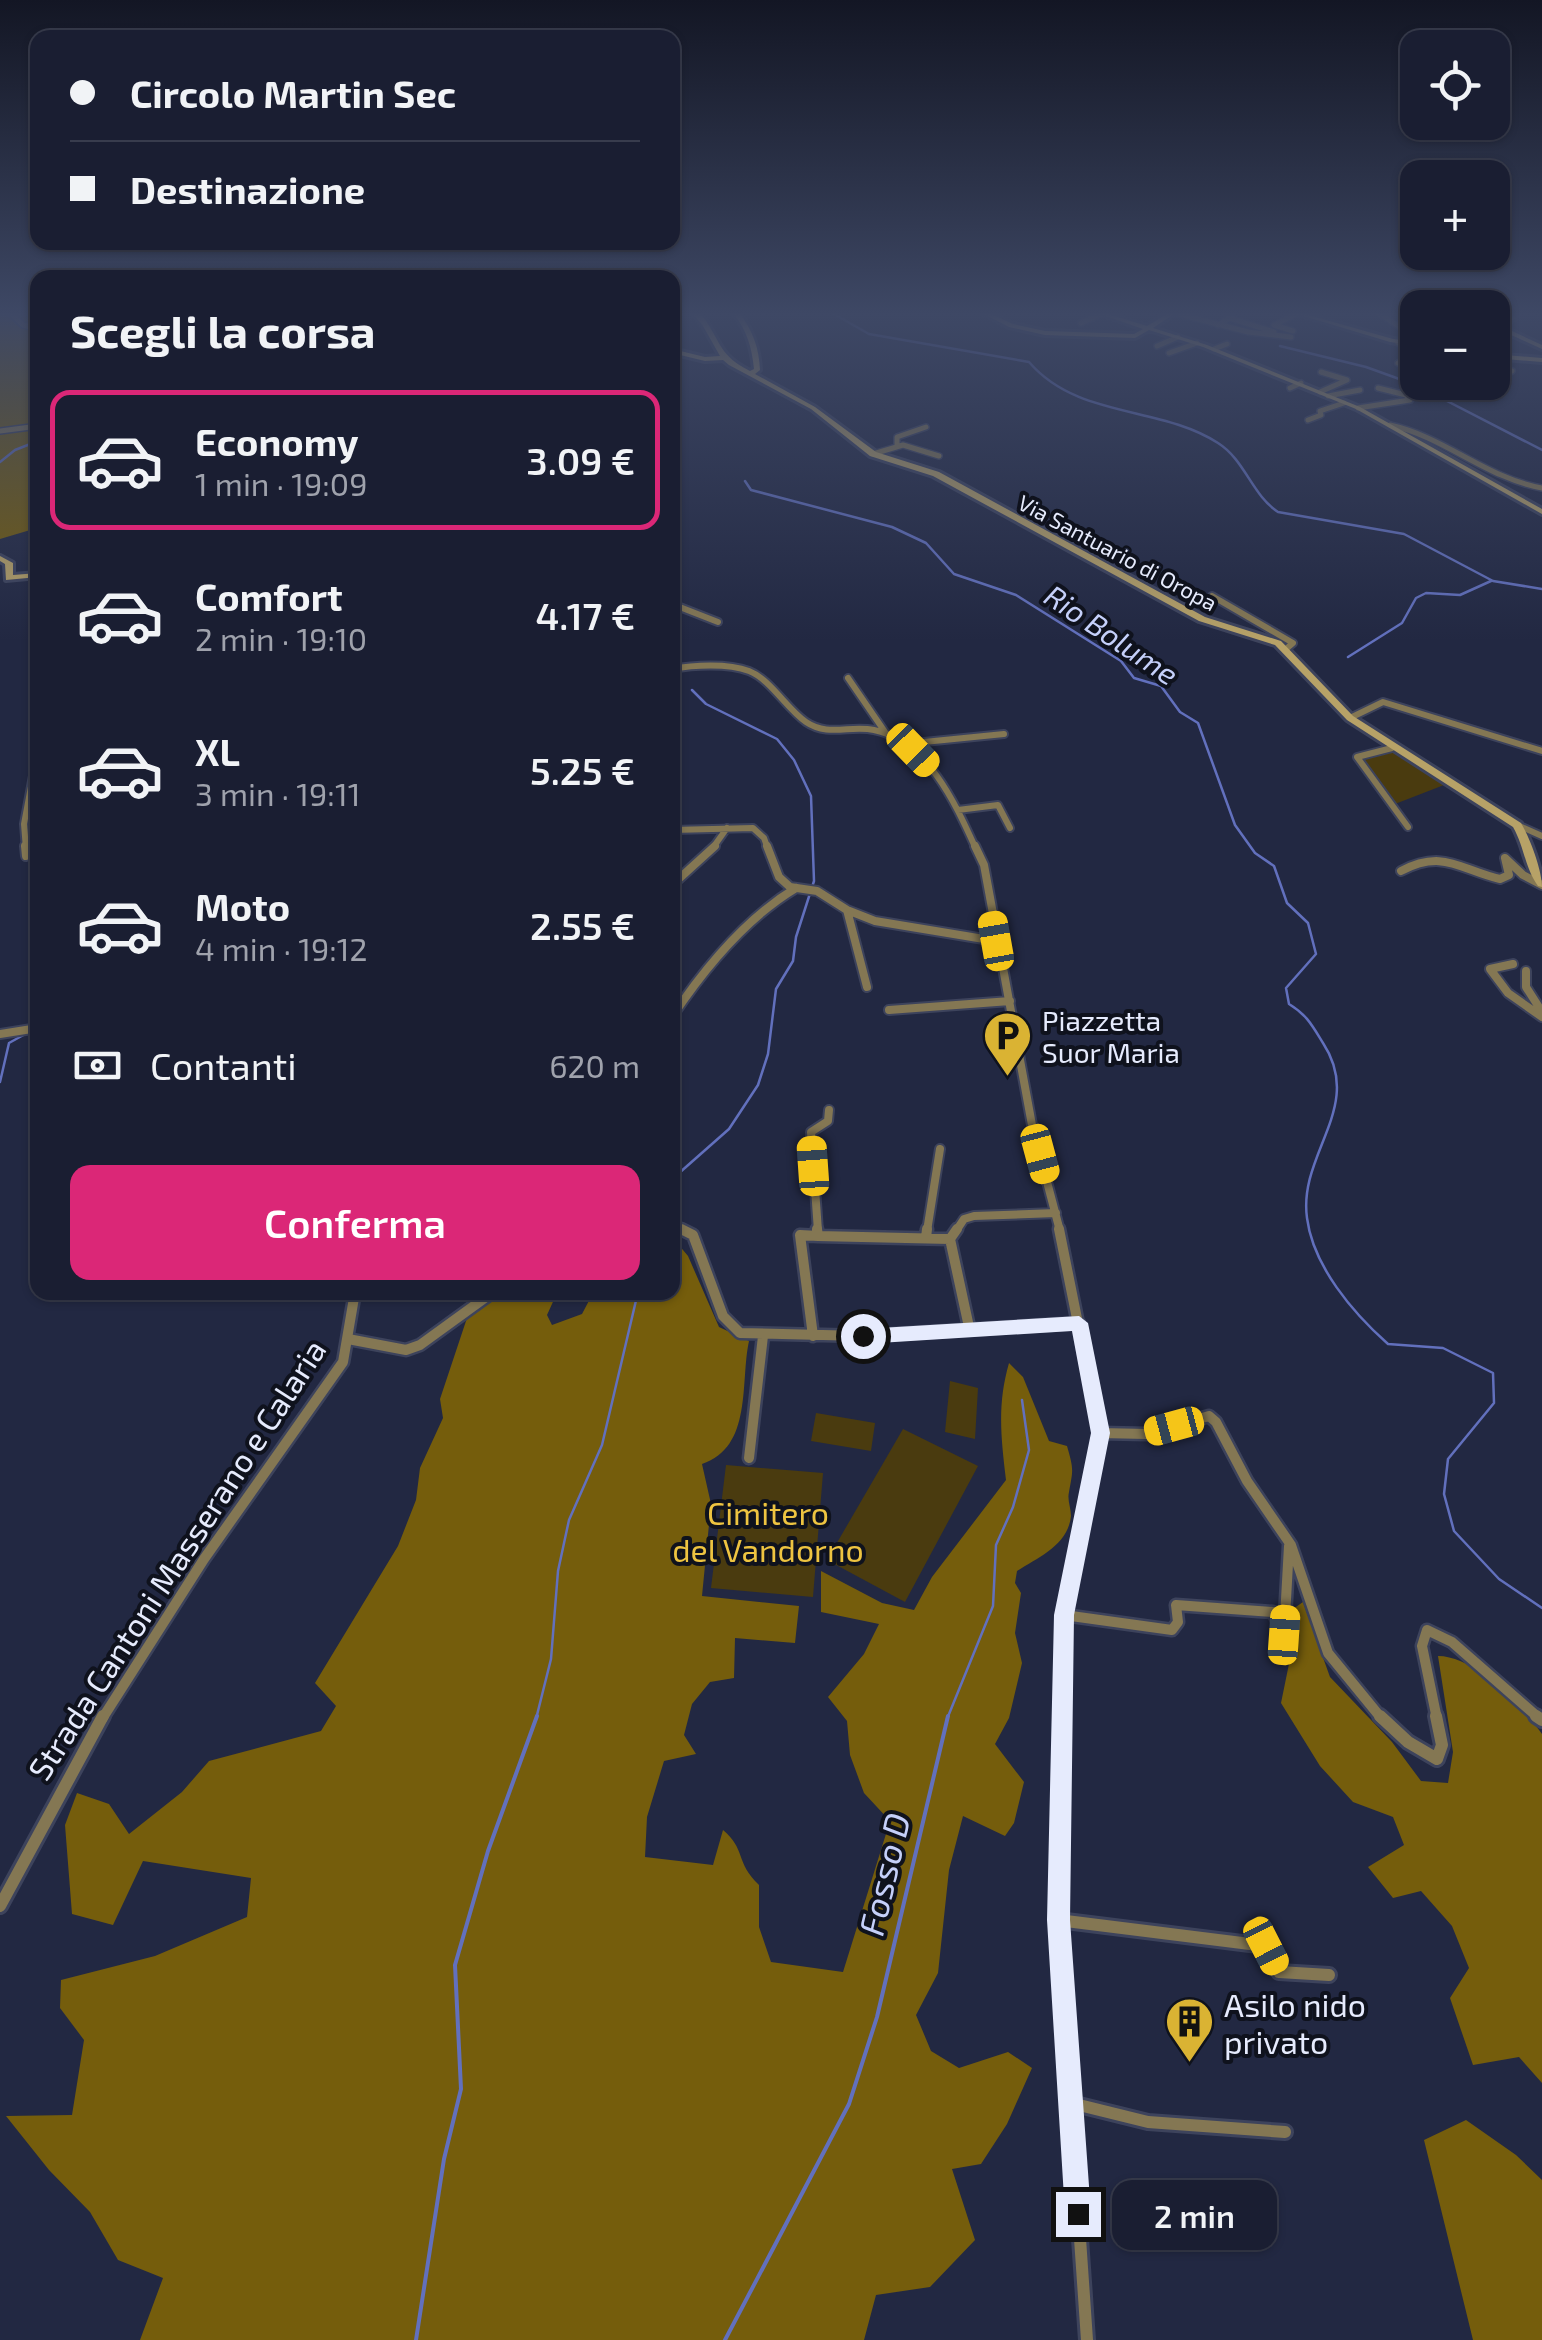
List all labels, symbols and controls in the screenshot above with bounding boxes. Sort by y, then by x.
map controls [1400,30,1510,400]
button: locate [1400,30,1510,140]
text: Circolo Martin Sec [130,70,456,116]
button: + [1400,160,1510,270]
text: Destinazione [130,166,365,212]
button: − [1400,290,1510,400]
text: Scegli la corsa [70,303,375,357]
icon: car [75,415,165,505]
text: Economy [195,418,359,464]
text: 3.09 € [526,437,635,483]
text: 1 min · 19:09 [195,464,367,502]
street label: Via Santuario di Oropa [1014,489,1222,615]
icon: car [75,570,165,660]
text: Comfort [195,573,343,619]
water label: Rio Bolume [1038,576,1186,692]
text: 4.17 € [535,592,635,638]
text: 2 min · 19:10 [195,619,367,657]
car [881,718,945,782]
icon: car [75,725,165,815]
text: XL [195,728,240,774]
text: 5.25 € [530,747,635,793]
text: 3 min · 19:11 [195,774,360,812]
icon: car [75,880,165,970]
text: Moto [195,883,290,929]
text: 2.55 € [530,902,635,948]
car [976,909,1016,973]
text: 4 min · 19:12 [195,929,368,967]
place label: Piazzetta Suor Maria [1042,1003,1180,1069]
parking icon: Piazzetta Suor Maria [981,1010,1033,1078]
icon: cash [70,1038,125,1093]
text: Contanti [150,1042,297,1088]
text: 620 m [549,1046,640,1084]
car [1018,1121,1062,1187]
car [796,1135,830,1197]
button: Conferma [70,1165,640,1280]
route start [841,1314,886,1359]
street label: Strada Cantoni Masserano e Calaria [19,1332,333,1786]
car [1141,1404,1207,1448]
park label: Cimitero del Vandorno [672,1493,864,1568]
car [1267,1604,1301,1666]
water label: Fosso D [849,1809,917,1939]
car [1239,1912,1293,1980]
place label: Asilo nido privato [1224,1985,1366,2060]
building icon: Asilo nido privato [1163,1996,1215,2064]
callout: 2 min [1113,2179,1278,2249]
route end [1056,2192,1101,2237]
text: 2 min [1154,2196,1235,2234]

